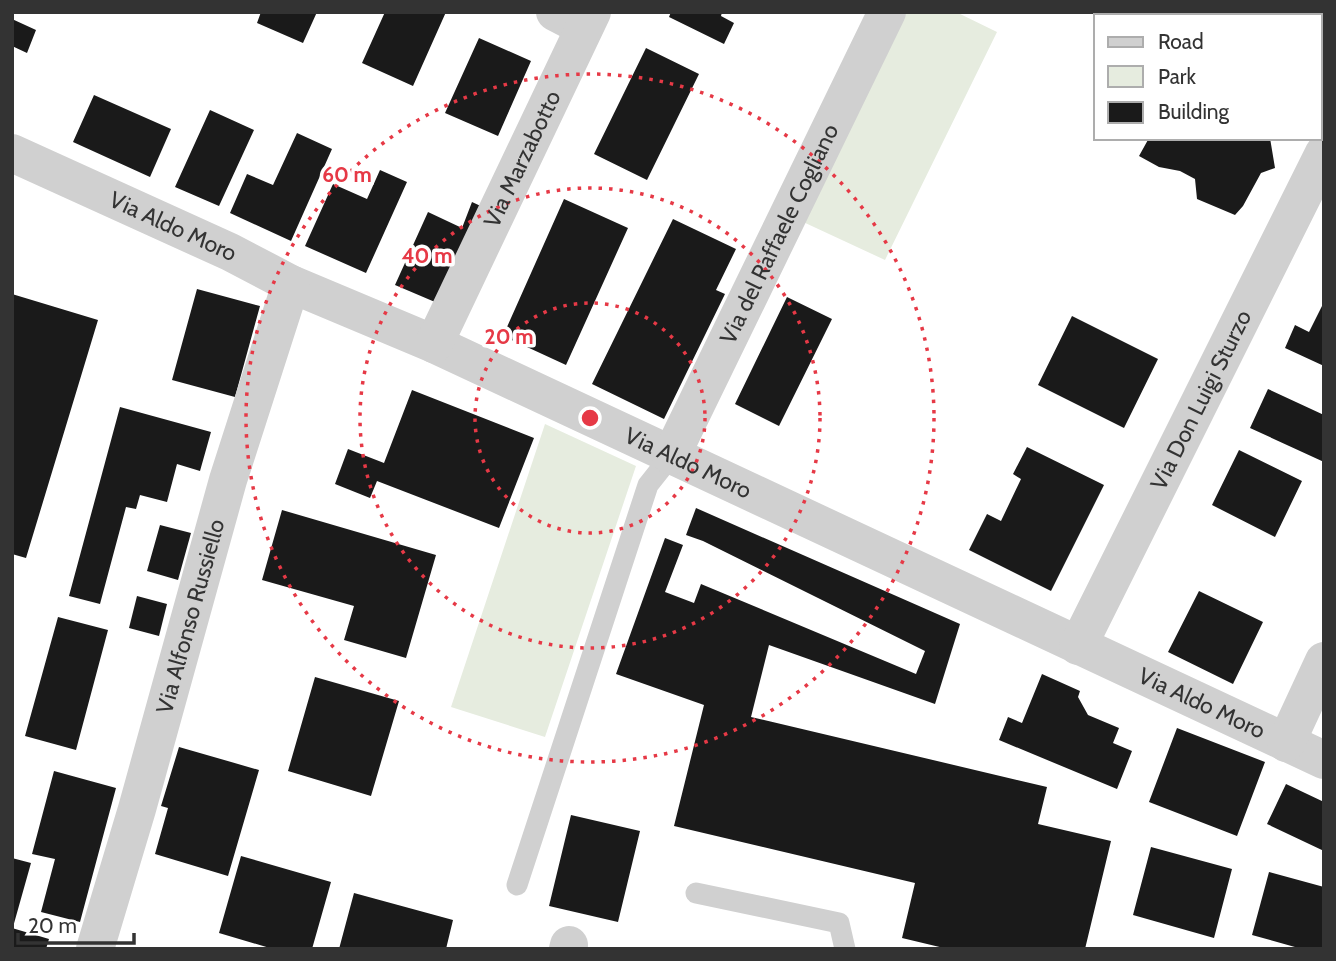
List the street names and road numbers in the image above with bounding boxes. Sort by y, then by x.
street label: Via Marzabotto [478,86,567,232]
street label: Via del Raffaele Cogliano [714,119,844,348]
street label: Via Aldo Moro [105,185,241,267]
street label: Via Don Luigi Sturzo [1144,305,1257,494]
street label: Via Aldo Moro [620,421,756,504]
street label: Via Alfonso Russiello [150,516,231,717]
street label: Via Aldo Moro [1134,661,1270,745]

